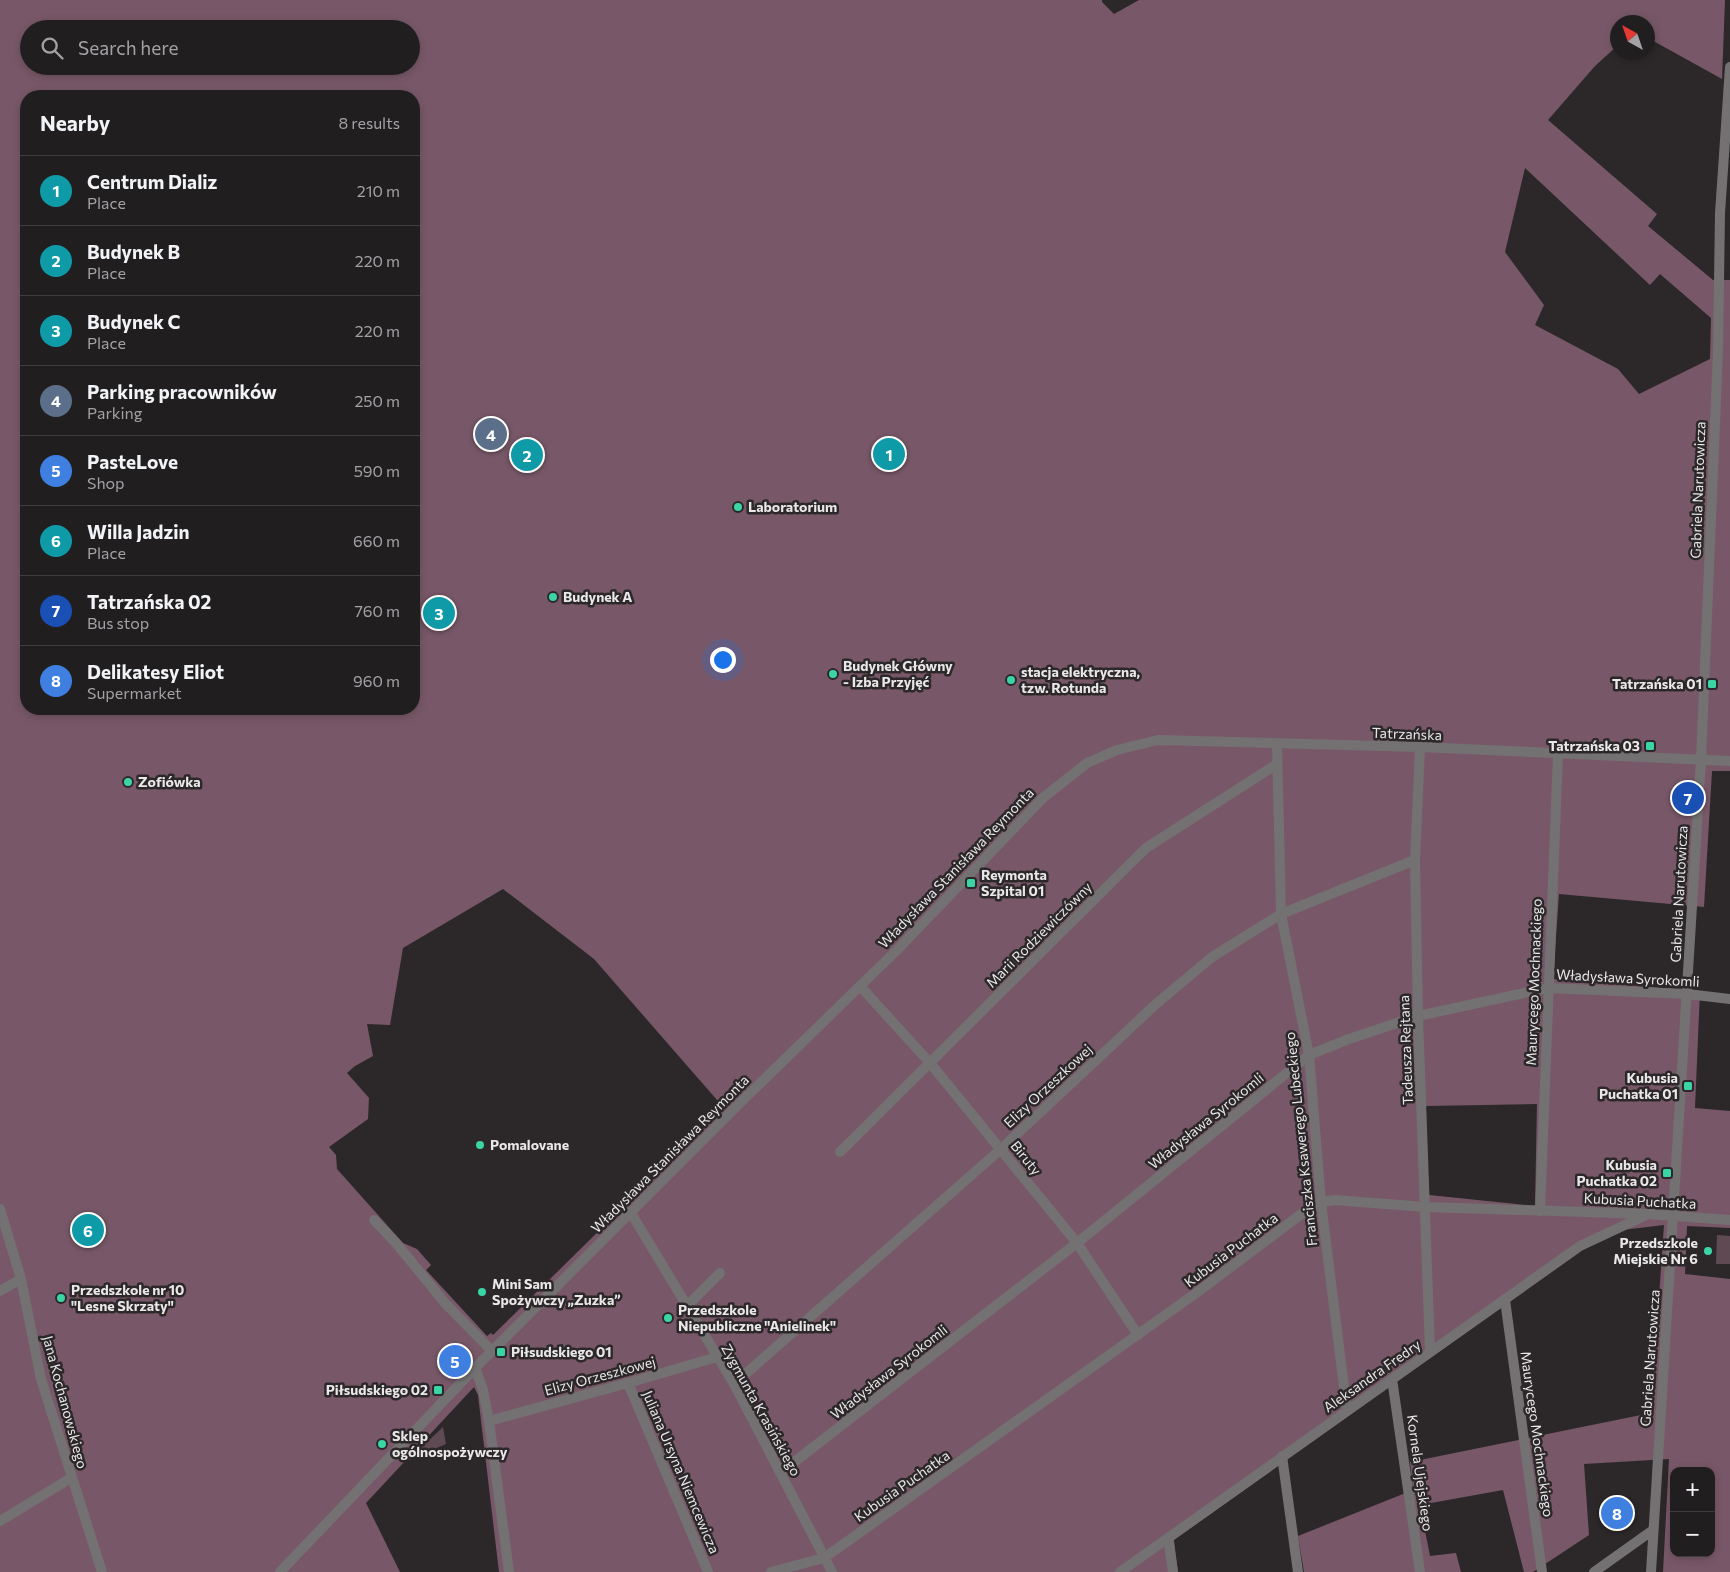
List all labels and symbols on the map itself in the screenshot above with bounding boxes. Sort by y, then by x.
north arrow [1610,15,1655,60]
pin: 4 [475,415,507,453]
street label: Gabriela Narutowicza [1687,421,1708,559]
pin: 1 [873,435,905,473]
pin: 2 [511,436,543,474]
place label: Laboratorium [748,498,837,515]
marker: Laboratorium [732,501,744,513]
place label: Budynek A [563,588,632,605]
marker: Budynek A [547,591,559,603]
pin: 3 [423,594,455,632]
your location [710,647,736,673]
place label: Budynek Główny - Izba Przyjęć [843,657,953,690]
place label: stacja elektryczna, tzw. Rotunda [1021,663,1140,696]
marker: Budynek Główny - Izba Przyjęć [827,668,839,680]
marker: stacja elektryczna, tzw. Rotunda [1005,674,1017,686]
place label: Tatrzańska 01 [1612,675,1702,692]
marker: Tatrzańska 01 [1706,678,1718,690]
street label: Tatrzańska [1372,724,1442,743]
place label: Tatrzańska 03 [1548,737,1640,754]
marker: Tatrzańska 03 [1644,740,1656,752]
place label: Zofiówka [138,773,201,790]
marker: Zofiówka [122,776,134,788]
pin: 7 [1672,779,1704,817]
street label: Władysława Stanisława Reymonta [874,784,1037,951]
street label: Gabriela Narutowicza [1666,825,1691,963]
place label: Reymonta Szpital 01 [981,866,1047,899]
marker: Reymonta Szpital 01 [965,877,977,889]
street label: Marii Rodziewiczówny [982,878,1095,991]
street label: Maurycego Mochnackiego [1522,898,1545,1066]
street label: Władysława Syrokomli [1556,965,1700,990]
street label: Tadeusza Rejtana [1395,995,1416,1105]
street label: Franciszka Ksawerego Lubeckiego [1281,1031,1320,1247]
street label: Elizy Orzeszkowej [1000,1040,1095,1131]
street label: Władysława Syrokomli [1145,1069,1267,1172]
place label: Kubusia Puchatka 01 [1599,1069,1678,1102]
street label: Władysława Stanisława Reymonta [587,1071,752,1236]
marker: Kubusia Puchatka 01 [1682,1080,1694,1092]
place label: Pomalovane [490,1136,569,1153]
street label: Biruty [1007,1137,1045,1178]
marker: Pomalovane [474,1139,486,1151]
place label: Kubusia Puchatka 02 [1576,1156,1657,1189]
marker: Kubusia Puchatka 02 [1661,1167,1673,1179]
street label: Kubusia Puchatka [1583,1189,1697,1212]
street label: Kubusia Puchatka [1181,1209,1281,1290]
pin: 6 [72,1211,104,1249]
place label: Przedszkole Miejskie Nr 6 [1613,1234,1698,1267]
marker: Przedszkole Miejskie Nr 6 [1702,1245,1714,1257]
place label: Mini Sam Spożywczy „Zuzka” [492,1275,621,1308]
place label: Przedszkole nr 10 "Lesne Skrzaty" [71,1281,184,1314]
marker: Mini Sam Spożywczy „Zuzka” [476,1286,488,1298]
street label: Gabriela Narutowicza [1636,1289,1663,1427]
marker: Przedszkole nr 10 "Lesne Skrzaty" [55,1292,67,1304]
place label: Przedszkole Niepubliczne "Anielinek" [678,1301,836,1334]
marker: Przedszkole Niepubliczne "Anielinek" [662,1312,674,1324]
street label: Władysława Syrokomli [827,1321,950,1422]
street label: Jana Kochanowskiego [40,1333,91,1470]
street label: Aleksandra Fredry [1320,1336,1424,1416]
street label: Zygmunta Krasińskiego [718,1341,805,1479]
pin: 5 [439,1342,471,1380]
place label: Piłsudskiego 01 [511,1343,612,1360]
marker: Piłsudskiego 01 [495,1346,507,1358]
street label: Maurycego Mochnackiego [1517,1350,1558,1518]
street label: Elizy Orzeszkowej [542,1353,657,1399]
place label: Piłsudskiego 02 [326,1381,428,1398]
marker: Piłsudskiego 02 [432,1384,444,1396]
street label: Juliana Ursyna Niemcewicza [639,1388,724,1556]
street label: Kornela Ujejskiego [1404,1414,1437,1532]
place label: Sklep ogólnospożywczy [392,1427,508,1460]
marker: Sklep ogólnospożywczy [376,1438,388,1450]
street label: Kubusia Puchatka [851,1446,953,1525]
pin: 8 [1601,1494,1633,1532]

